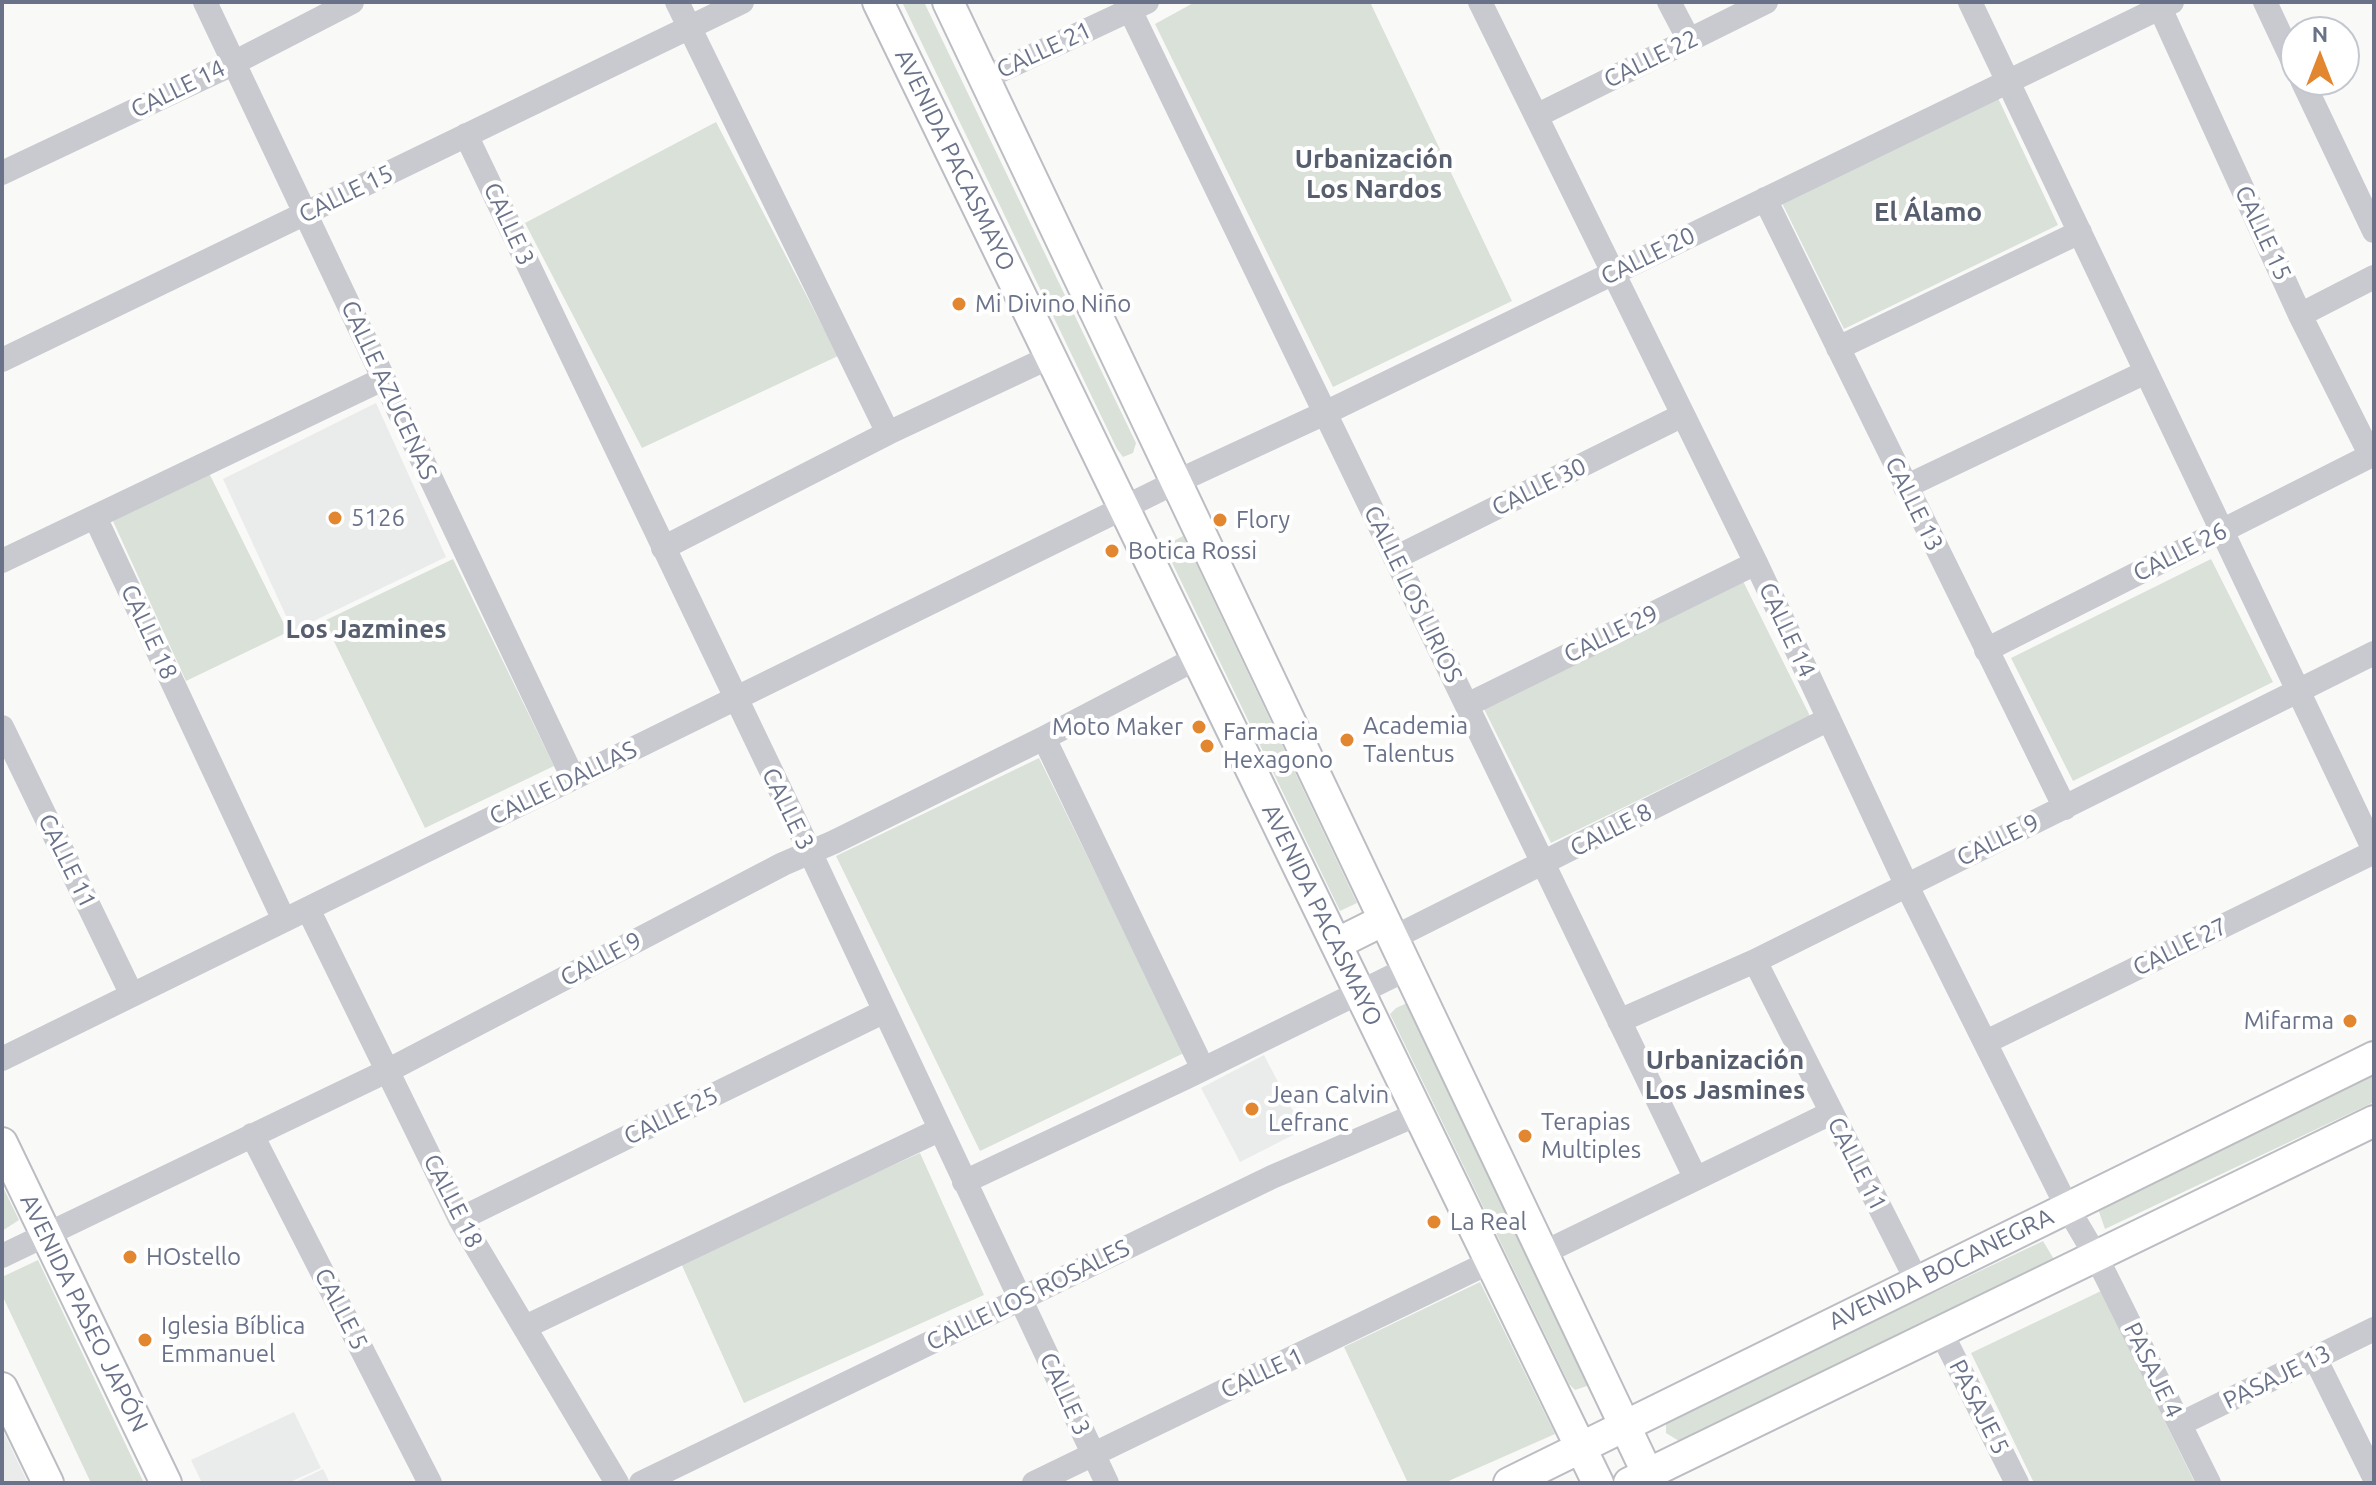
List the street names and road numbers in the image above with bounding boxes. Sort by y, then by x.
street label: CALLE 21 [992,16,1096,84]
street label: CALLE 22 [1599,24,1703,94]
street label: AVENIDA PACASMAYO [889,44,1021,276]
street label: CALLE 14 [126,54,230,124]
street label: CALLE 15 [294,159,398,229]
street label: CALLE 3 [477,178,541,270]
street label: CALLE 15 [2229,181,2297,285]
street label: CALLE 20 [1596,221,1700,291]
street label: CALLE AZUCENAS [335,296,443,484]
street label: CALLE 30 [1487,452,1591,522]
street label: CALLE 13 [1879,452,1949,556]
street label: CALLE LOS LIRIOS [1358,501,1468,687]
street label: CALLE 26 [2128,516,2232,588]
street label: CALLE 14 [1753,578,1821,682]
street label: CALLE 18 [115,580,183,684]
street label: CALLE 29 [1559,599,1663,669]
street label: CALLE DALLAS [485,735,641,831]
street label: CALLE 3 [756,763,820,855]
street label: CALLE 8 [1565,797,1657,863]
street label: AVENIDA PACASMAYO [1256,799,1388,1031]
street label: CALLE 9 [1952,808,2044,872]
street label: CALLE 11 [32,809,102,913]
street label: CALLE 27 [2128,912,2232,982]
street label: CALLE 9 [555,926,647,992]
street label: CALLE 25 [619,1081,723,1151]
street label: CALLE 11 [1821,1112,1893,1216]
street label: CALLE 18 [417,1149,489,1253]
street label: AVENIDA PASEO JAPÓN [14,1190,154,1436]
street label: AVENIDA BOCANEGRA [1824,1202,2058,1336]
street label: CALLE LOS ROSALES [922,1233,1134,1357]
street label: CALLE 5 [308,1263,374,1355]
street label: PASAJE 4 [2118,1318,2188,1422]
street label: PASAJE 13 [2219,1339,2335,1415]
street label: CALLE 1 [1216,1341,1308,1405]
street label: CALLE 3 [1033,1348,1097,1440]
street label: PASAJE 5 [1943,1355,2015,1459]

